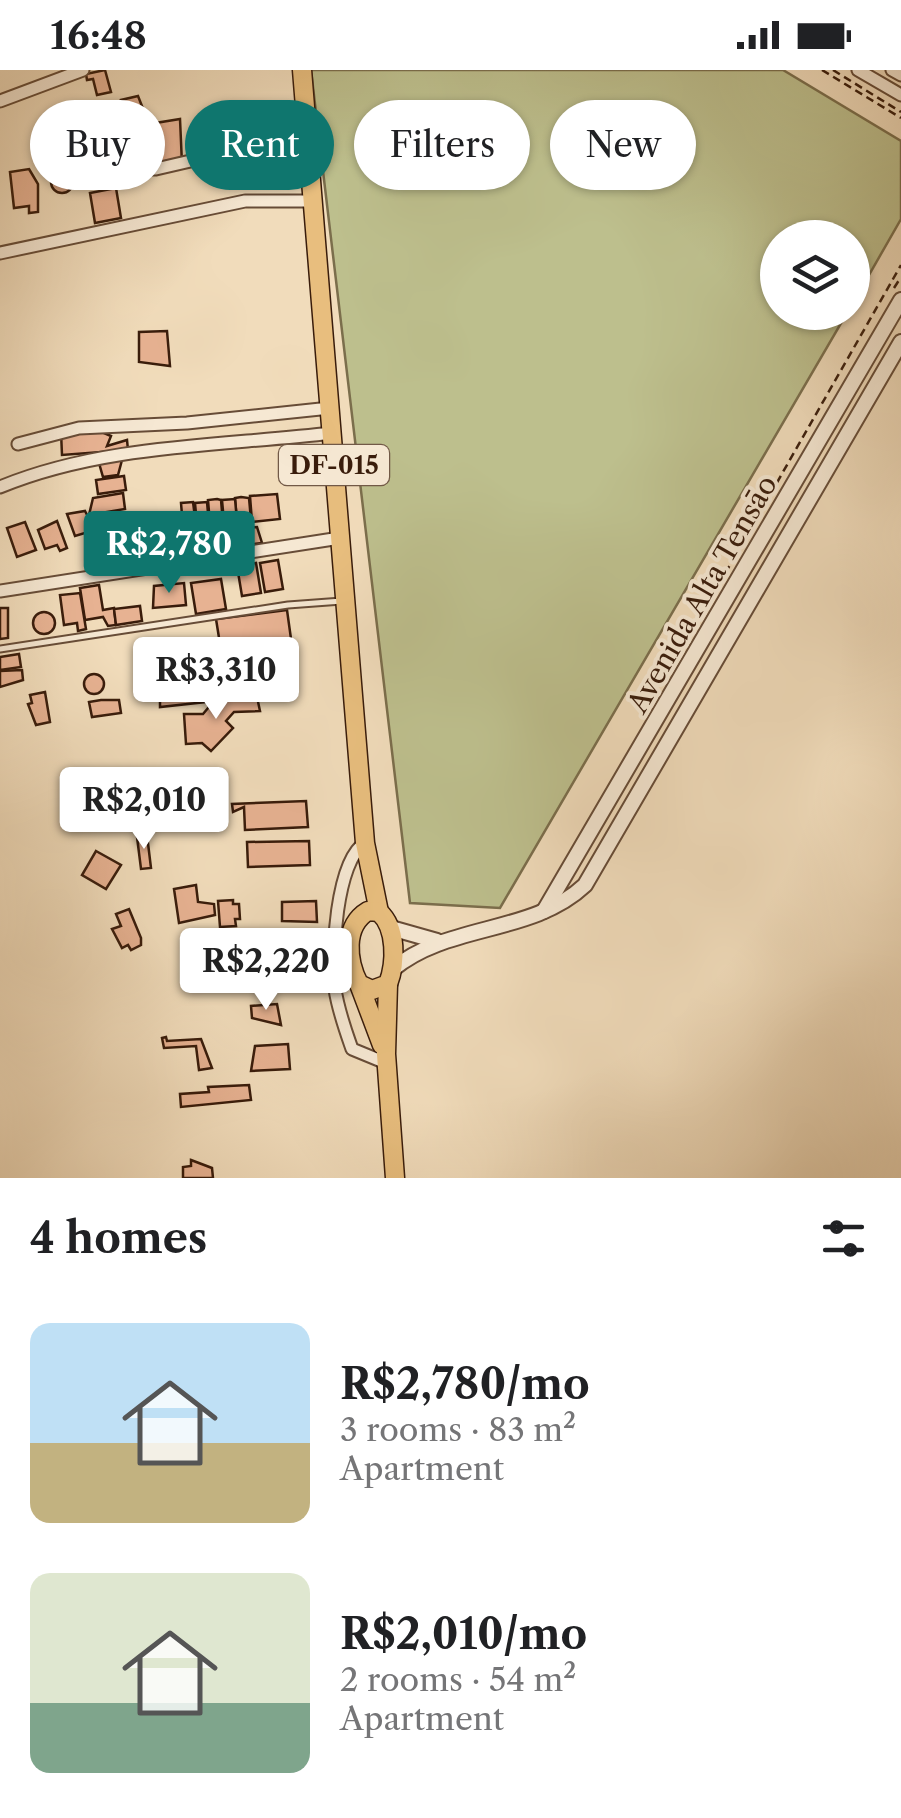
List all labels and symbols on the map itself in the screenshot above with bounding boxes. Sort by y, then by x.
road number: DF-015 [279,445,389,485]
street label: Avenida Alta Tensāo [620,469,784,720]
pin: R$2,780 [77,511,261,596]
pin: R$3,310 [124,637,308,722]
pin: R$2,010 [52,767,236,852]
pin: R$2,220 [174,928,358,1013]

